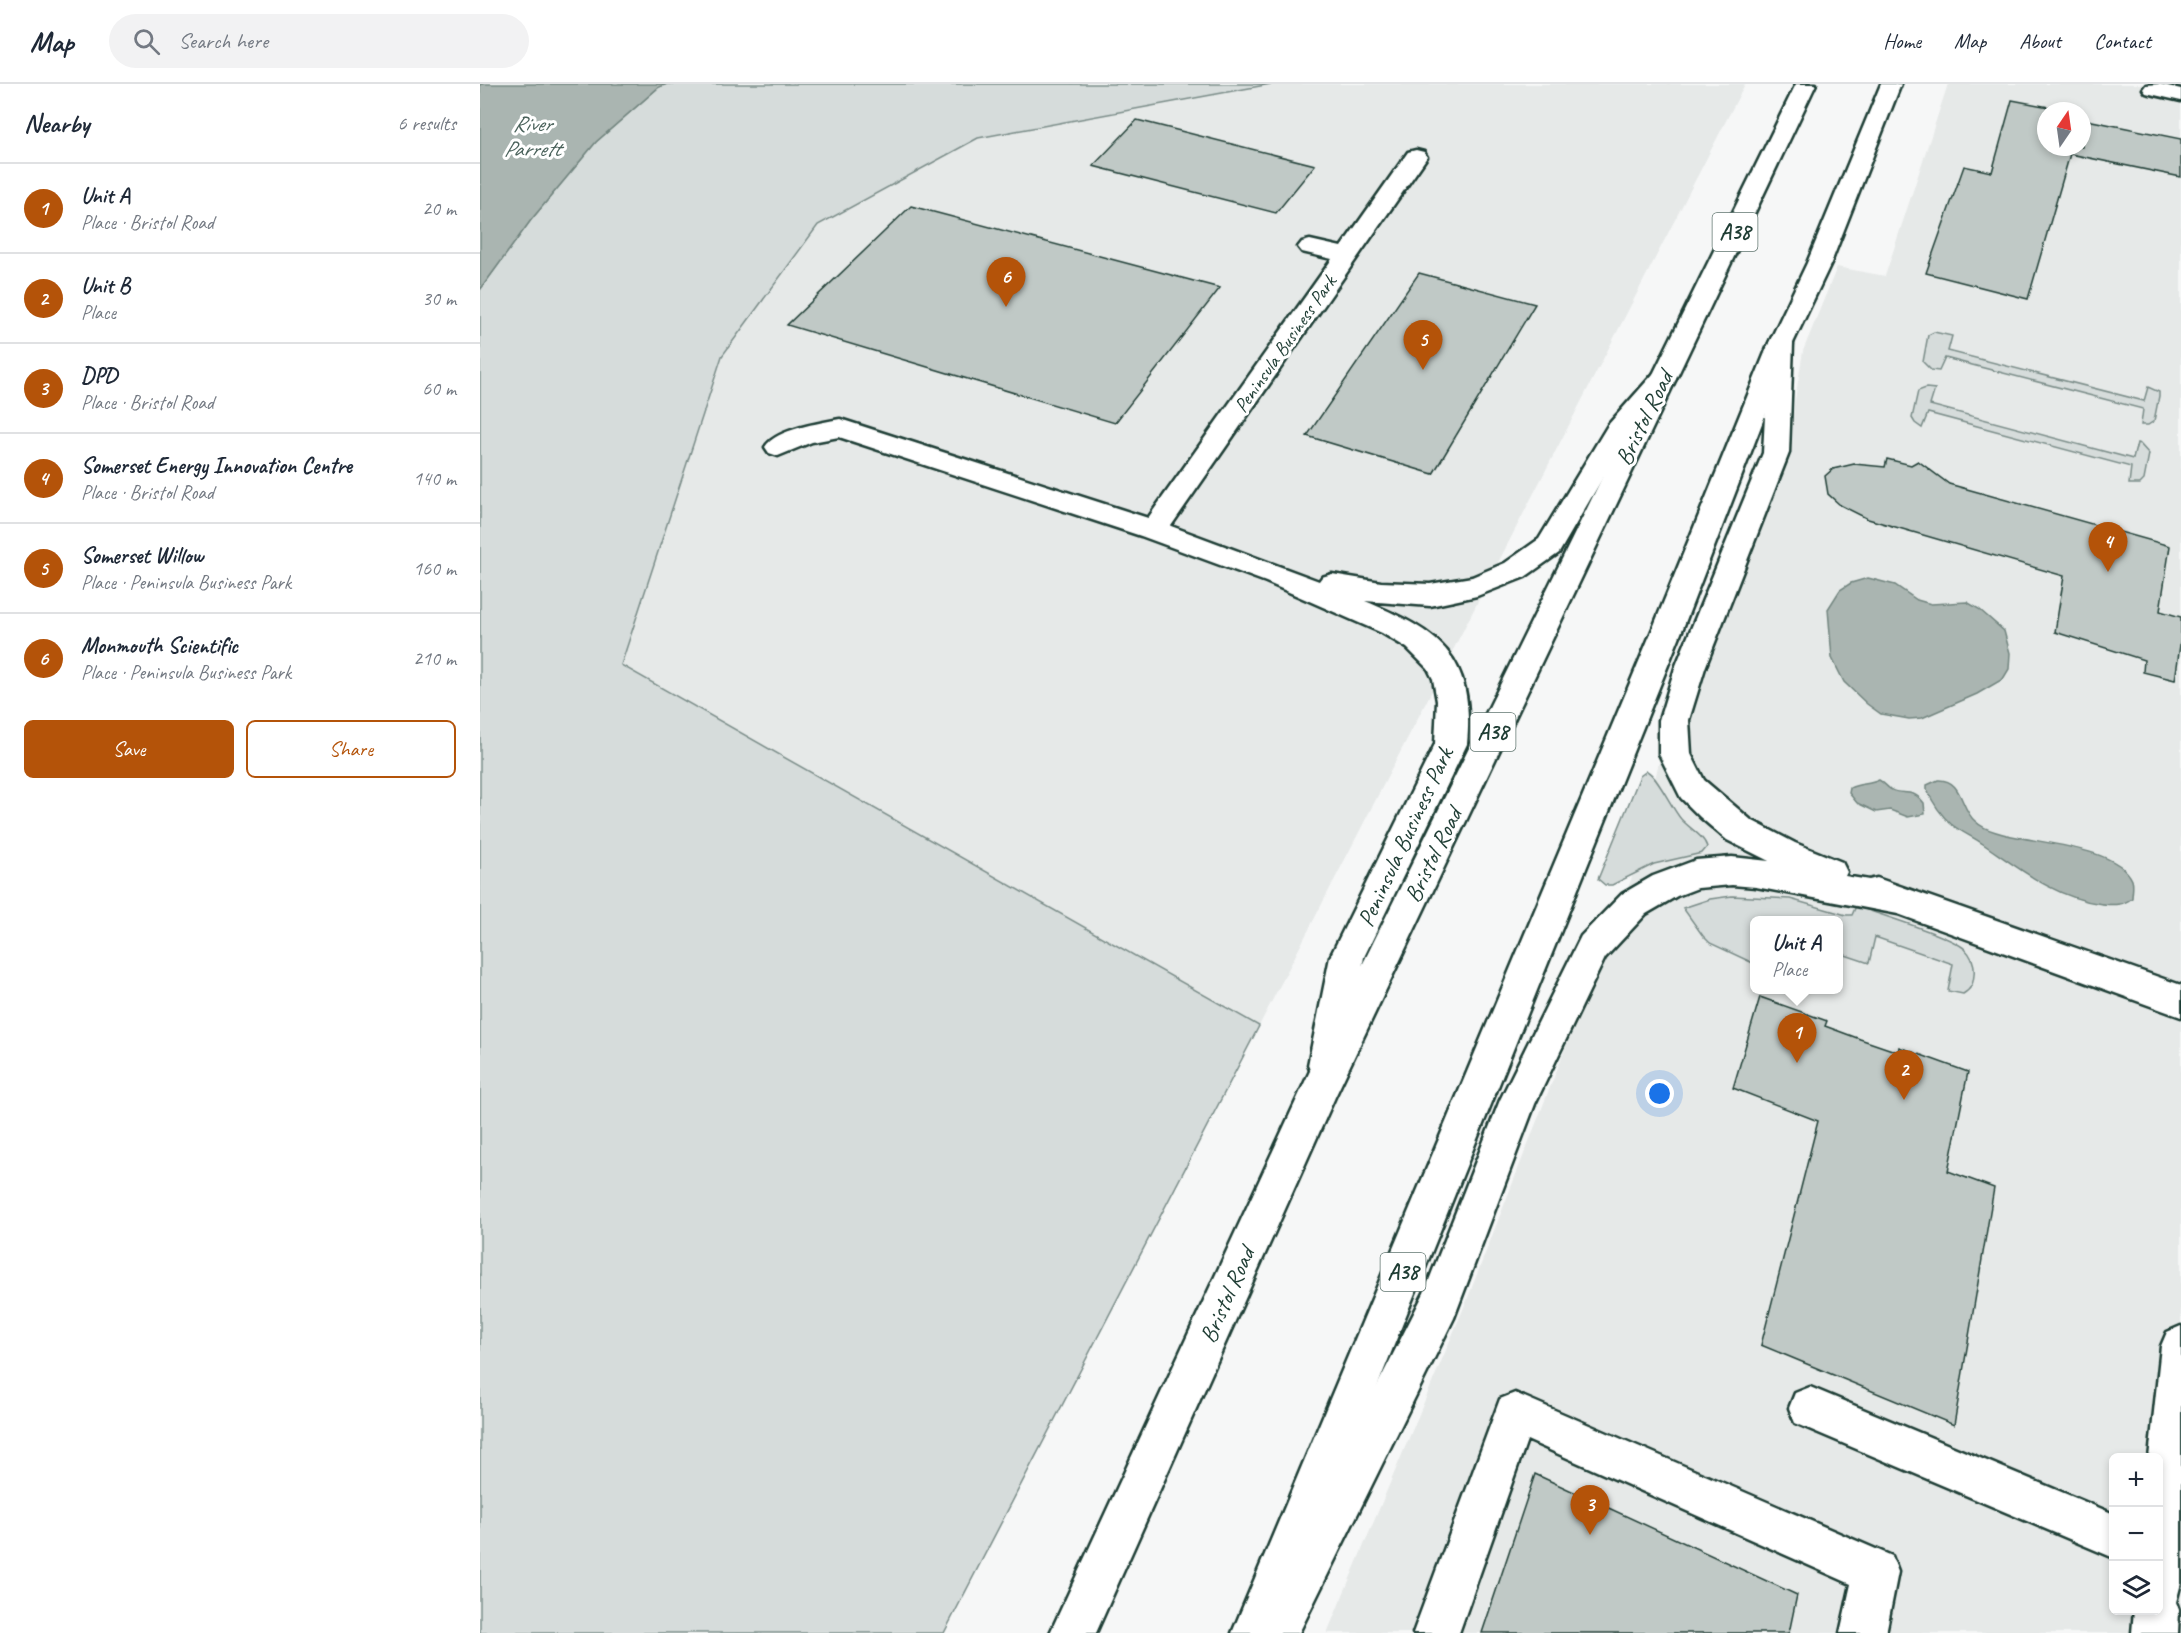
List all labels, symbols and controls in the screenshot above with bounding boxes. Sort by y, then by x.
search box [109,14,529,68]
text: Map [30,24,73,59]
icon: search [130,25,163,58]
text: Search here [178,27,268,55]
text: Home [1883,28,1921,54]
text: Map [1954,28,1986,54]
text: About [2019,28,2061,54]
text: Contact [2094,28,2151,54]
north arrow [2037,102,2091,156]
text: Nearby [24,107,89,140]
water label: River Parrett [504,110,565,163]
text: 6 results [397,111,456,136]
text: Unit A [81,182,130,210]
text: 1 [39,196,48,221]
text: 20 m [422,196,456,221]
text: Place · Bristol Road [81,210,214,235]
road number: A38 [1712,213,1758,251]
pin: 6 [986,258,1026,307]
street label: Peninsula Business Park [1228,269,1343,417]
text: Unit B [81,272,130,300]
text: 2 [39,286,48,311]
text: 30 m [422,286,456,311]
text: Place [81,300,116,325]
pin: 5 [1404,320,1442,370]
text: DPD [81,362,117,390]
street label: Bristol Road [1608,363,1681,470]
text: 3 [39,376,48,401]
text: 60 m [422,376,456,401]
text: Place · Bristol Road [81,390,214,415]
text: Somerset Energy Innovation Centre [81,452,352,480]
text: 4 [39,466,48,491]
text: 140 m [413,466,456,491]
text: Place · Bristol Road [81,480,214,505]
pin: 4 [2088,522,2128,572]
text: Somerset Willow [81,542,203,570]
text: 5 [39,556,48,581]
text: 160 m [413,556,456,581]
text: Place · Peninsula Business Park [81,570,291,595]
text: Monmouth Scientific [81,632,238,660]
text: 6 [39,646,48,671]
text: 210 m [413,646,456,671]
text: Place · Peninsula Business Park [81,660,291,685]
road number: A38 [1470,713,1516,751]
button: Save [24,720,234,778]
button: Share [246,720,456,778]
street label: Peninsula Business Park [1350,741,1460,931]
street label: Bristol Road [1397,800,1470,907]
popup [1750,916,1843,994]
text: Unit A [1772,929,1821,957]
text: Place [1772,957,1807,982]
pin: 1 [1778,1014,1816,1063]
pin: 2 [1884,1050,1924,1100]
your location [1645,1079,1674,1108]
street label: Bristol Road [1193,1239,1263,1347]
road number: A38 [1380,1253,1426,1291]
map controls [2109,1453,2163,1615]
button: + [2109,1453,2163,1507]
pin: 3 [1570,1486,1610,1535]
button: − [2109,1507,2163,1561]
button: layers [2109,1561,2163,1615]

